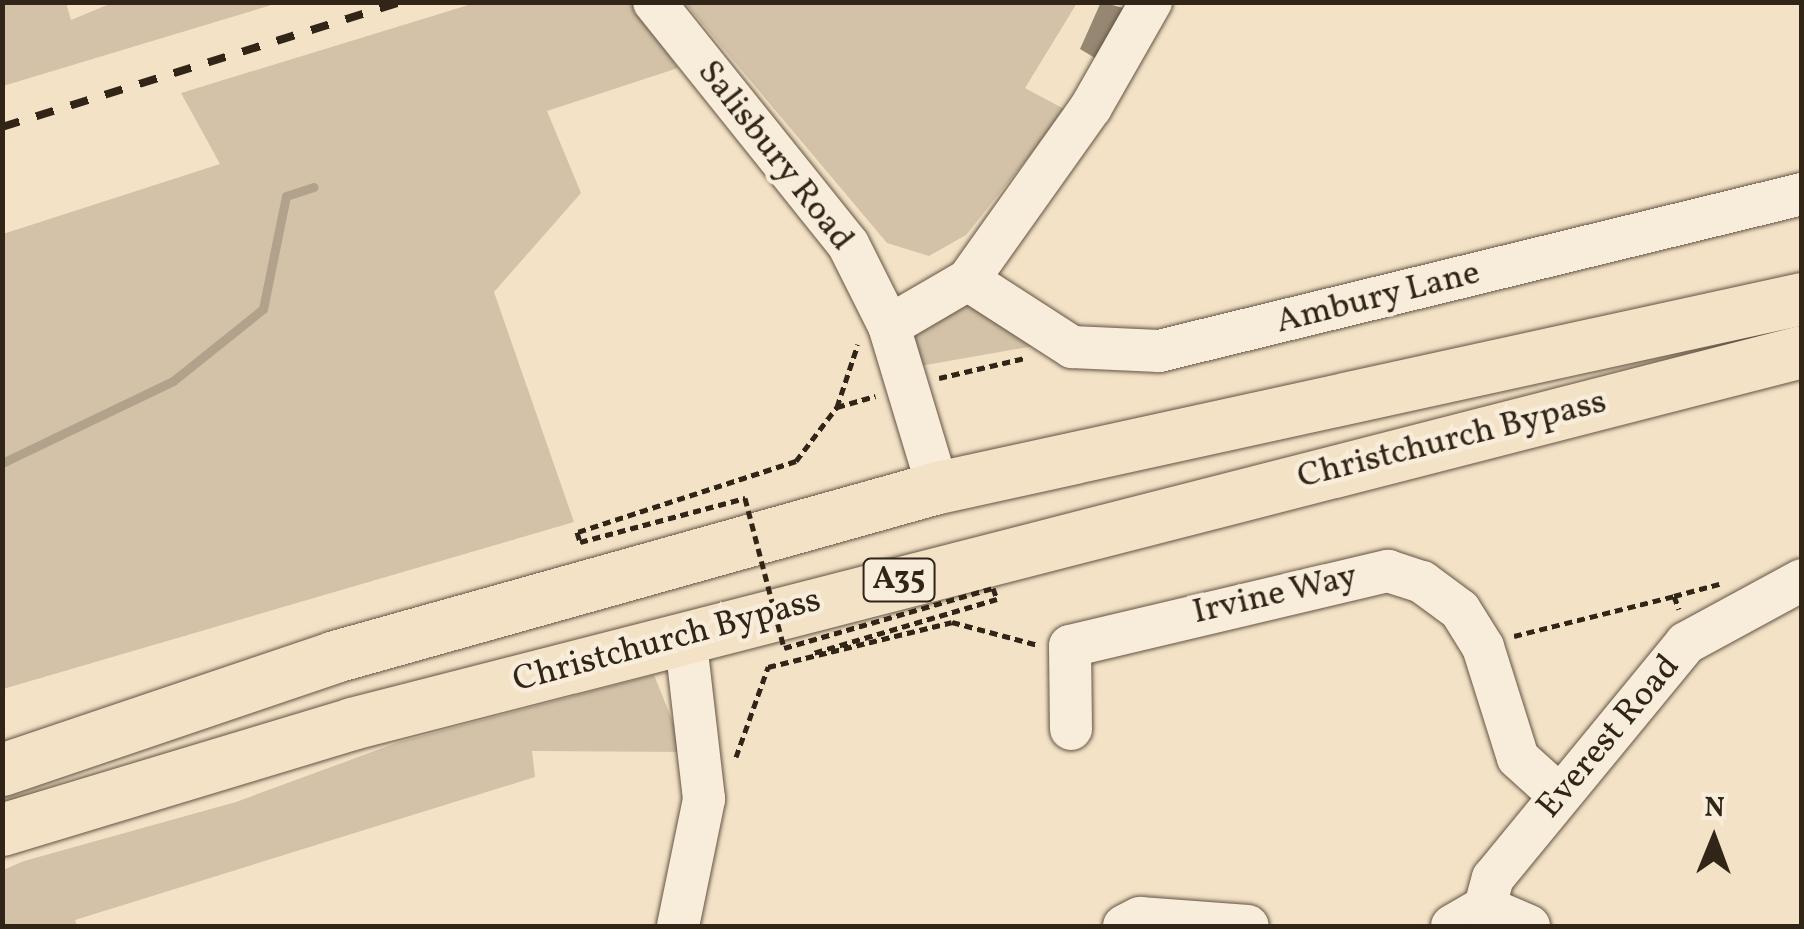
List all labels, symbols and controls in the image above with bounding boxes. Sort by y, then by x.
street label: Salisbury Road [687,52,863,260]
street label: Ambury Lane [1271,252,1485,344]
street label: Christchurch Bypass [1293,381,1611,499]
road number: A35 [862,553,936,607]
street label: Irvine Way [1188,556,1362,634]
street label: Christchurch Bypass [509,580,825,702]
street label: Everest Road [1529,647,1689,827]
north arrow [1664,789,1764,889]
text: N [1704,789,1725,828]

